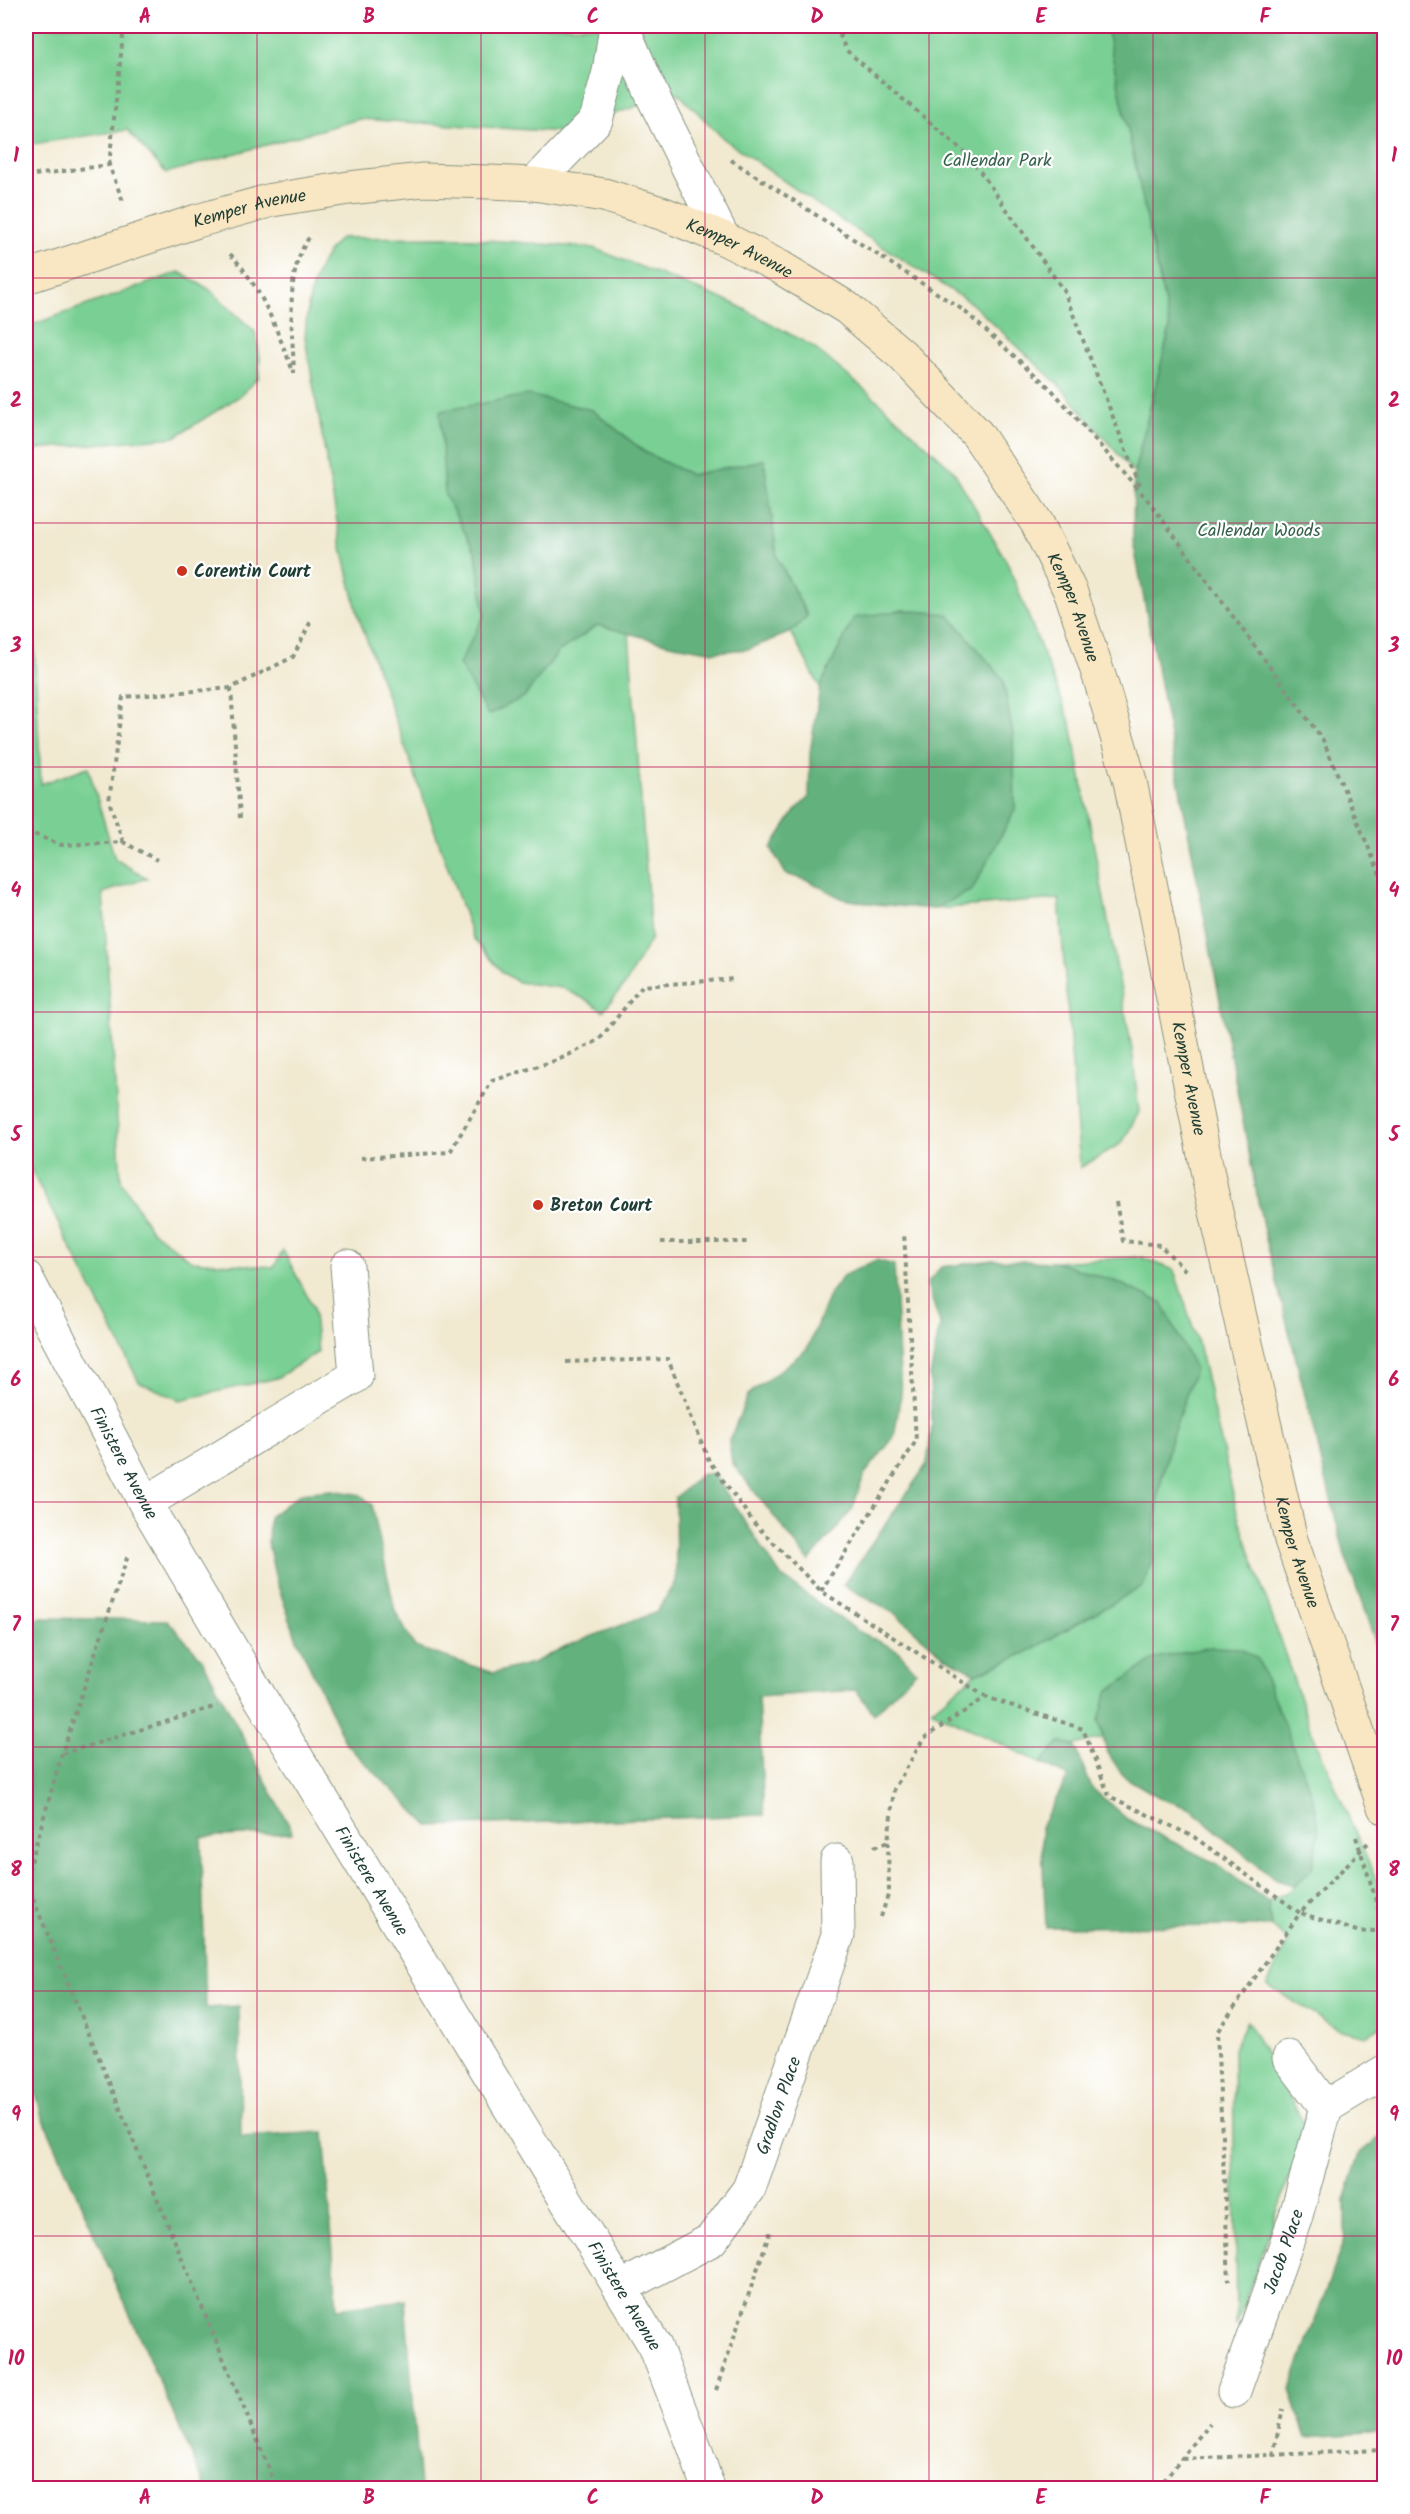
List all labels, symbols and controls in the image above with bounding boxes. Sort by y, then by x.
text: A [139,2,151,34]
text: B [363,2,375,34]
text: C [587,2,599,34]
text: D [810,2,824,34]
text: E [1035,2,1047,34]
text: F [1260,2,1272,34]
text: 1 [13,141,19,173]
text: 1 [1391,141,1397,173]
park label: Callendar Park [943,147,1052,176]
street label: Kemper Avenue [190,182,308,237]
street label: Kemper Avenue [681,211,798,288]
text: 2 [10,386,22,418]
text: 2 [1388,386,1400,418]
park label: Callendar Woods [1197,517,1321,546]
street label: Kemper Avenue [1038,548,1106,667]
place label: Corentin Court [194,558,312,587]
marker: Corentin Court [175,564,189,578]
text: 3 [10,631,22,663]
text: 3 [1388,631,1400,663]
text: 4 [11,876,22,908]
text: 4 [1389,876,1400,908]
street label: Kemper Avenue [1162,1019,1213,1138]
text: 5 [10,1120,23,1152]
text: 5 [1388,1120,1401,1152]
place label: Breton Court [550,1192,653,1221]
marker: Breton Court [531,1198,545,1212]
text: 6 [11,1365,22,1397]
text: 6 [1389,1365,1400,1397]
street label: Finistere Avenue [81,1402,165,1526]
street label: Kemper Avenue [1265,1493,1327,1613]
text: 7 [11,1610,21,1642]
text: 7 [1389,1610,1399,1642]
street label: Finistere Avenue [326,1821,415,1942]
text: 8 [10,1855,22,1887]
text: 8 [1388,1855,1400,1887]
street label: Gradlon Place [749,2053,810,2159]
text: 9 [11,2100,21,2132]
text: 9 [1389,2100,1399,2132]
street label: Jacob Place [1256,2206,1313,2299]
street label: Finistere Avenue [578,2236,668,2357]
text: 10 [8,2344,25,2376]
text: 10 [1386,2344,1403,2376]
text: A [139,2483,151,2514]
text: B [363,2483,375,2514]
text: C [587,2483,599,2514]
text: D [810,2483,824,2514]
text: E [1035,2483,1047,2514]
text: F [1260,2483,1272,2514]

